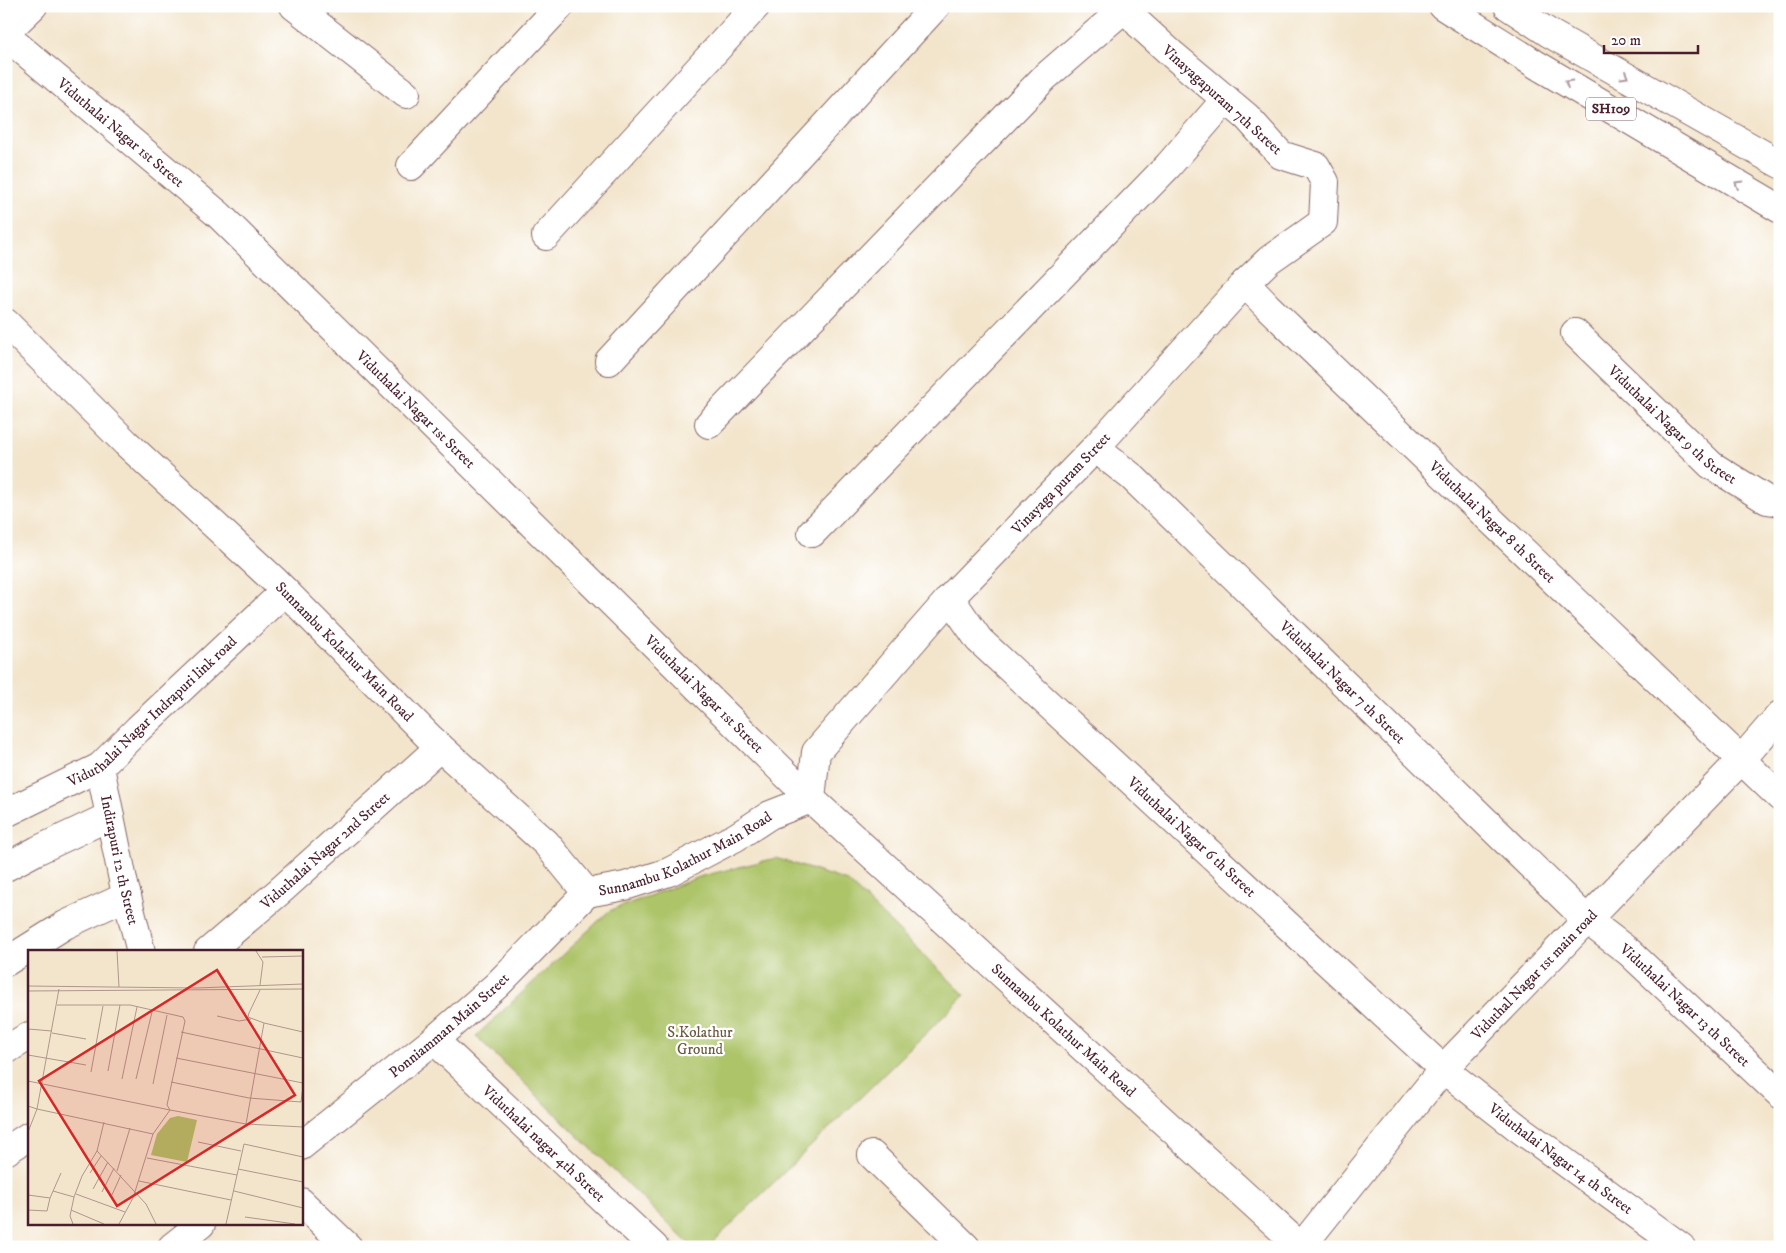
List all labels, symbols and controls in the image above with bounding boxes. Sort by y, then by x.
scale bar [1604,22,1697,54]
text: 20 m [1611,31,1641,50]
street label: Vinayagapuram 7th Street [1157,40,1286,159]
one-way arrow [1620,69,1629,79]
street label: Viduthalai Nagar 1st Street [53,73,188,191]
one-way arrow [1564,80,1573,90]
road number: SH109 [1586,98,1636,120]
one-way arrow [1734,180,1743,190]
street label: Viduthalai Nagar 1st Street [352,346,480,472]
street label: Viduthalai Nagar 9 th Street [1604,360,1740,488]
street label: Vinayaga puram Street [1007,428,1114,539]
street label: Viduthalai Nagar 8 th Street [1425,456,1560,587]
street label: Sunnambu Kolathur Main Road [271,578,418,726]
street label: Viduthalai Nagar 7 th Street [1275,616,1410,748]
street label: Viduthalai Nagar 1st Street [640,630,768,757]
street label: Viduthalai Nagar Indrapuri link road [64,631,241,791]
street label: Viduthalai Nagar 6 th Street [1123,772,1260,901]
street label: Viduthalai Nagar 2nd Street [256,787,394,914]
street label: Indirapuri 12 th Street [96,793,143,927]
street label: Sunnambu Kolathur Main Road [597,807,776,900]
street label: Viduthal Nagar 1st main road [1466,905,1602,1044]
street label: Viduthalai Nagar 13 th Street [1616,939,1754,1071]
inset map [28,950,302,1226]
street label: Sunnambu Kolathur Main Road [988,959,1140,1101]
street label: Ponniamman Main Street [385,969,513,1082]
park label: S.Kolathur Ground [667,1023,733,1059]
street label: Viduthalai nagar 4th Street [478,1080,610,1206]
street label: Viduthalai Nagar 14 th Street [1484,1098,1637,1218]

